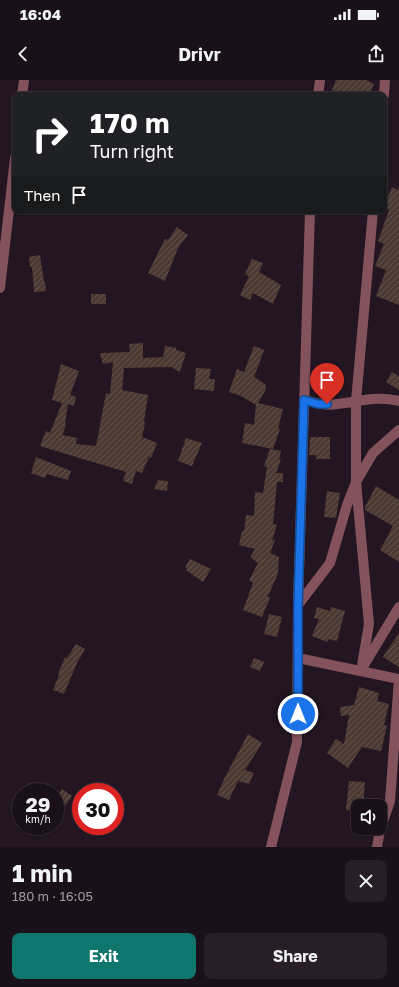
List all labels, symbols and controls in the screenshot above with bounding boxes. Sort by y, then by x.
text: 16:04 [20,5,61,23]
icon: back [12,43,34,65]
text: Drivr [178,43,221,65]
icon: share [365,43,387,65]
text: 170 m [90,106,169,139]
icon: right [24,108,76,160]
text: Turn right [90,140,174,162]
icon: arrive [68,184,90,206]
text: Then [24,186,60,204]
pin [310,363,344,404]
icon: arrive [316,369,338,391]
position arrow [277,693,319,735]
speed limit sign: 30 [72,783,124,835]
text: 29 [26,792,50,816]
map controls [351,799,387,835]
button: sound [351,799,387,835]
text: km/h [25,813,51,825]
text: 1 min [12,858,72,887]
button: close [345,860,387,902]
text: 180 m · 16:05 [12,888,93,904]
button: Exit [12,933,196,979]
button: Share [204,933,387,979]

